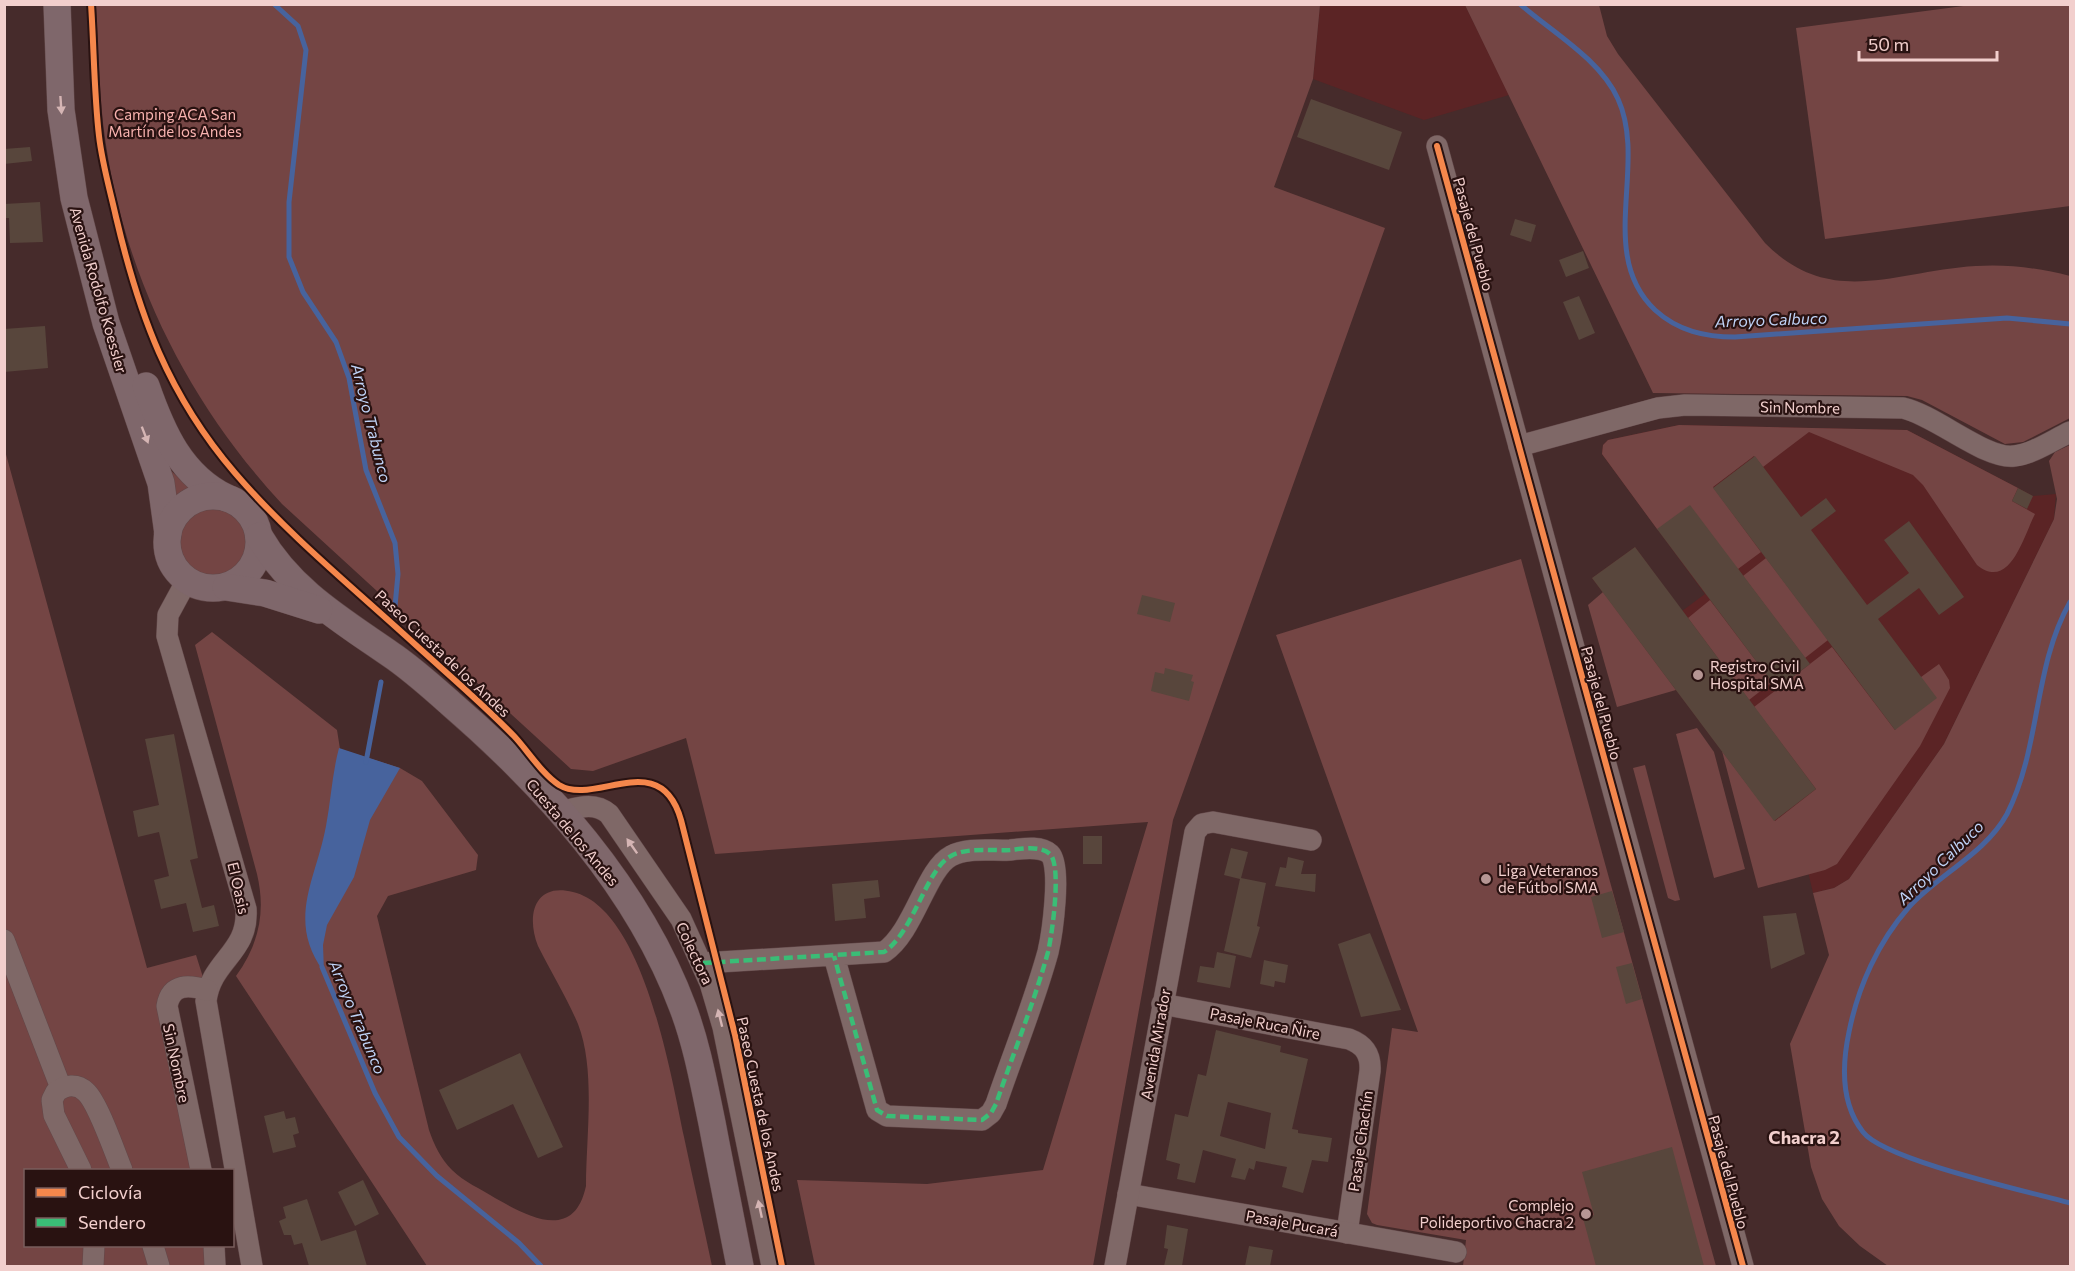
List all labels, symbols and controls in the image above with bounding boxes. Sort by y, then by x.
scale bar [1859,24,1997,62]
text: 50 m [1868,33,1909,55]
one-way arrow [56,95,65,114]
park label: Camping ACA San Martín de los Andes [108,105,242,140]
street label: Pasaje del Pueblo [1450,175,1498,293]
street label: Avenida Rodolfo Koessler [67,205,131,375]
water label: Arroyo Calbuco [1713,308,1828,330]
water label: Arroyo Trabunco [348,361,396,484]
street label: Sin Nombre [1760,397,1840,417]
one-way arrow [140,426,150,444]
street label: Paseo Cuesta de los Andes [372,586,514,720]
street label: Pasaje del Pueblo [1578,644,1626,762]
place label: Registro Civil Hospital SMA [1710,657,1804,692]
marker: Registro Civil Hospital SMA [1691,668,1705,682]
street label: Cuesta de los Andes [523,775,623,889]
water label: Arroyo Calbuco [1892,816,1987,909]
one-way arrow [626,839,638,855]
street label: El Oasis [224,860,254,916]
place label: Liga Veteranos de Fútbol SMA [1498,861,1598,896]
marker: Liga Veteranos de Fútbol SMA [1479,872,1493,886]
street label: Colectora [673,919,717,987]
water label: Arroyo Trabunco [325,956,391,1077]
street label: Avenida Mirador [1136,987,1174,1101]
street label: Pasaje Ruca Ñire [1208,1003,1322,1043]
one-way arrow [715,1009,725,1028]
street label: Paseo Cuesta de los Andes [734,1015,788,1193]
street label: Sin Nombre [160,1022,194,1104]
street label: Pasaje Chachín [1344,1089,1376,1193]
street label: Pasaje del Pueblo [1705,1113,1753,1231]
district label: Chacra 2 [1768,1126,1840,1148]
legend [24,1169,234,1247]
text: Ciclovía [78,1181,142,1203]
place label: Complejo Polideportivo Chacra 2 [1420,1196,1574,1231]
one-way arrow [755,1200,765,1218]
street label: Pasaje Pucará [1245,1206,1339,1240]
marker: Complejo Polideportivo Chacra 2 [1579,1207,1593,1221]
text: Sendero [78,1211,146,1233]

